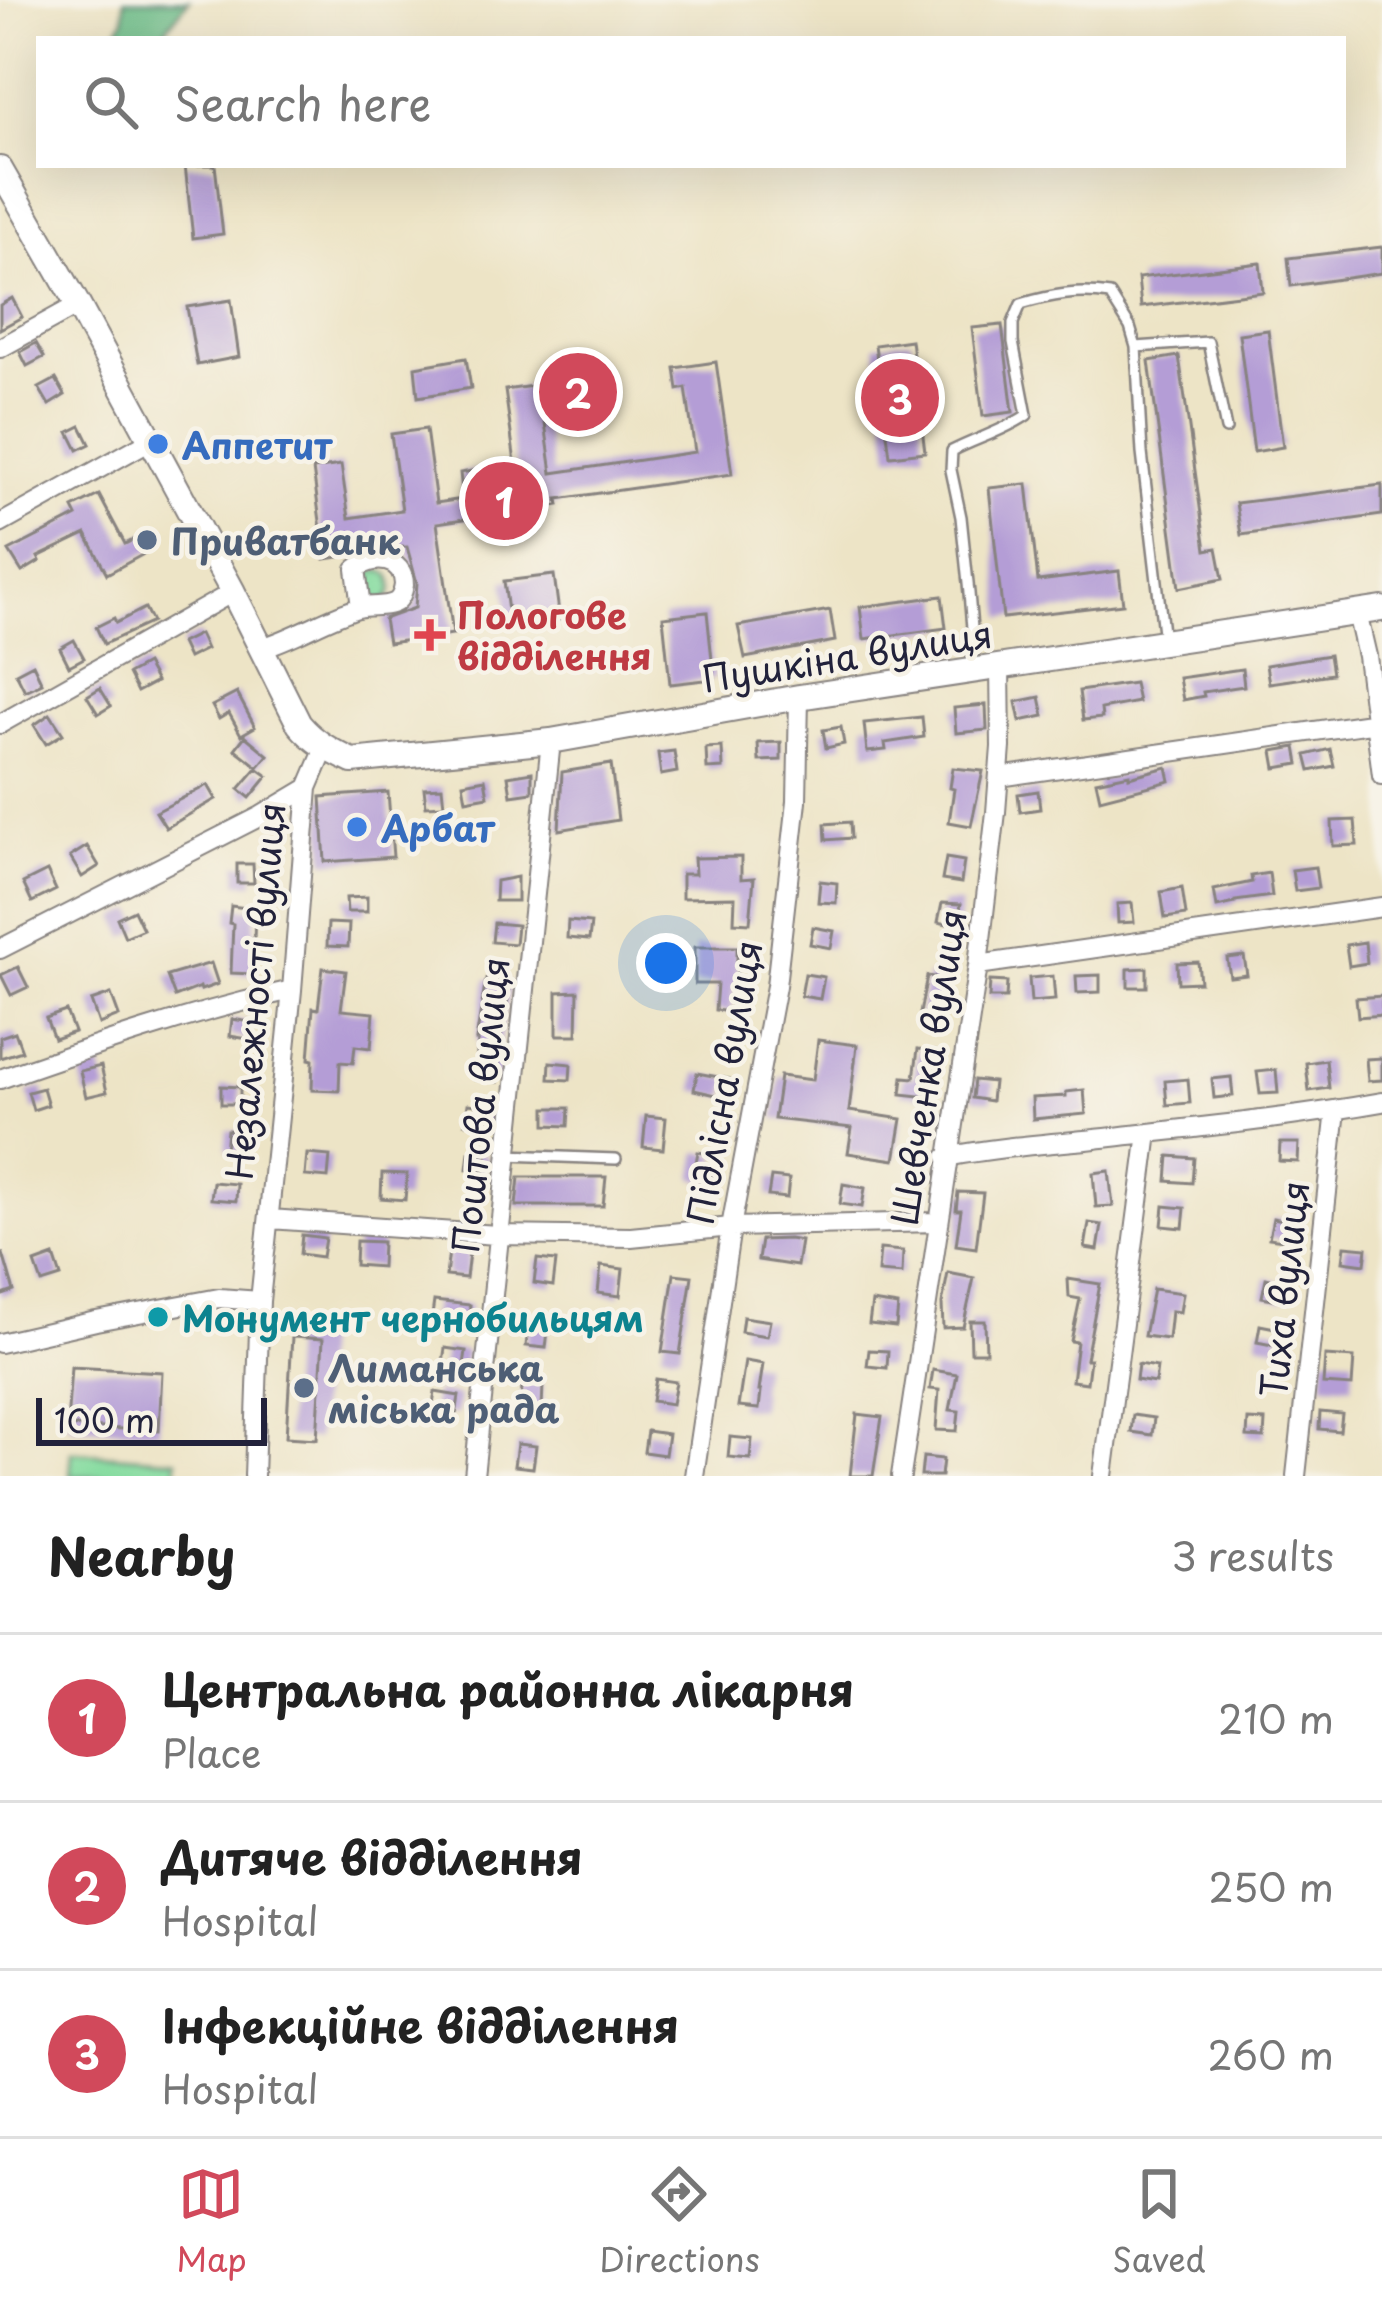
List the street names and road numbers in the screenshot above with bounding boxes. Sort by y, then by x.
street label: Пушкіна вулиця [698,605,996,705]
street label: Незалежності вулиця [211,800,297,1182]
street label: Шевченка вулиця [875,905,979,1229]
street label: Підлісна вулиця [671,936,775,1228]
street label: Поштова вулиця [437,954,521,1256]
street label: Тиха вулиця [1245,1178,1321,1400]

